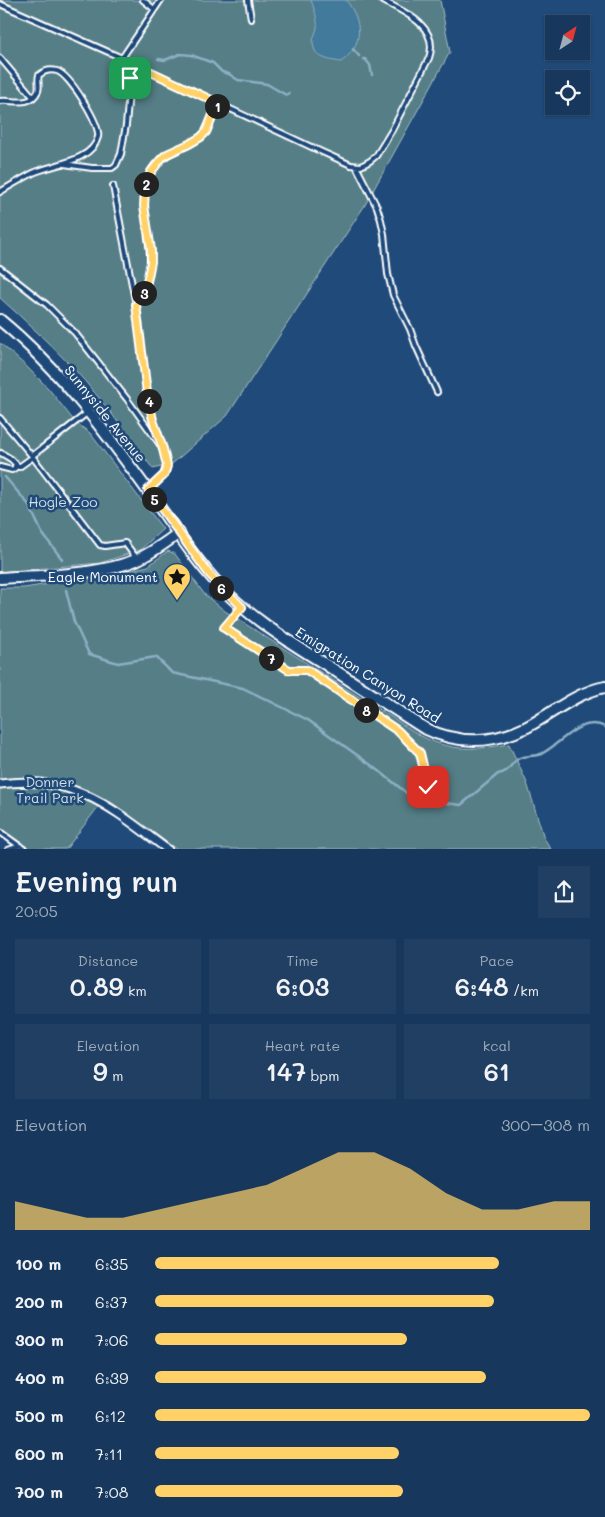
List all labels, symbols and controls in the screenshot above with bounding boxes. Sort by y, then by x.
north arrow [545,15,590,60]
map controls [545,15,590,115]
pin [109,57,151,99]
icon: arrive [116,64,144,92]
button: locate [545,70,590,115]
pin: 1 [204,94,230,118]
text: 1 [214,97,221,116]
pin: 2 [134,172,158,196]
text: 2 [143,175,150,194]
pin: 3 [132,280,156,306]
text: 3 [140,284,149,303]
street label: Sunnyside Avenue [60,361,151,466]
pin: 4 [136,388,162,414]
text: 4 [145,392,154,411]
pin: 5 [142,486,166,512]
text: 5 [150,490,159,509]
park label: Hogle Zoo [28,492,98,511]
place icon: Eagle Monument [162,562,192,601]
place label: Eagle Monument [48,567,158,586]
pin: 6 [208,576,234,600]
text: 6 [217,579,226,598]
street label: Emigration Canyon Road [292,622,444,727]
pin: 7 [258,646,284,670]
text: 7 [268,649,275,668]
pin: 8 [354,698,378,722]
text: 8 [362,701,371,720]
pin [407,766,449,808]
park label: Donner Trail Park [16,772,84,807]
icon: check [414,773,442,801]
text: Evening run [15,863,178,899]
button: share [538,866,590,918]
text: 20:05 [15,900,58,921]
text: Distance [78,951,138,970]
text: Time [287,951,318,970]
text: Pace [480,951,514,970]
text: 0.89 [70,970,124,1002]
text: 6:03 [276,970,329,1002]
text: 6:48 [455,970,509,1002]
text: km [124,981,147,1000]
text: /km [509,981,539,1000]
text: Elevation [77,1036,140,1055]
text: Heart rate [265,1036,340,1055]
text: kcal [483,1036,511,1055]
text: 9 [93,1055,108,1087]
text: 147 [266,1055,306,1087]
text: 61 [484,1055,510,1087]
text: m [108,1066,123,1085]
text: bpm [306,1066,339,1085]
text: Elevation [15,1114,87,1135]
text: 300–308 m [501,1114,590,1135]
text: 100 m [15,1253,61,1274]
text: 6:35 [95,1253,128,1274]
text: 200 m [15,1291,63,1312]
text: 6:37 [95,1291,128,1312]
text: 300 m [15,1329,64,1350]
text: 7:06 [95,1329,128,1350]
text: 400 m [15,1367,64,1388]
text: 6:39 [95,1367,128,1388]
text: 500 m [15,1405,63,1426]
text: 6:12 [95,1405,126,1426]
text: 600 m [15,1443,64,1464]
text: 7:11 [95,1443,123,1464]
text: 700 m [15,1481,63,1502]
text: 7:08 [95,1481,128,1502]

